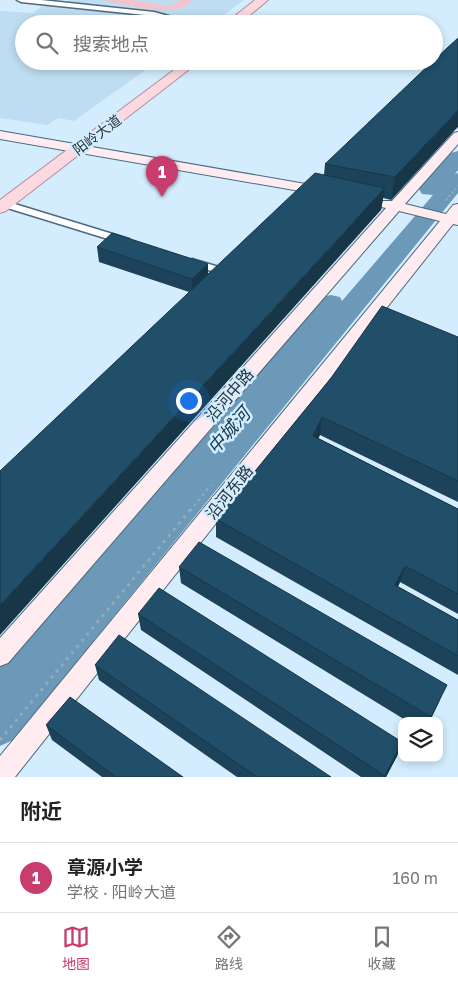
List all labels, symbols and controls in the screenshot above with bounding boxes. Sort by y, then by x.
search box [15,15,443,70]
icon: search [33,29,61,57]
text: 搜索地点 [73,32,149,55]
street label: 阳岭大道 [69,111,124,158]
pin: 1 [146,156,178,197]
street label: 沿河中路 [200,364,258,426]
your location [176,388,202,414]
water label: 中城河 [202,400,256,458]
street label: 沿河东路 [201,461,257,523]
map controls [398,717,443,762]
button: layers [398,717,443,762]
text: 附近 [20,798,62,824]
text: 章源小学 [67,855,143,878]
text: 1 [32,868,40,888]
text: 160 m [392,868,438,888]
text: 学校 · 阳岭大道 [67,882,176,902]
tab: 地图 [62,923,90,973]
tab: 路线 [215,923,243,973]
tab: 收藏 [368,923,396,973]

